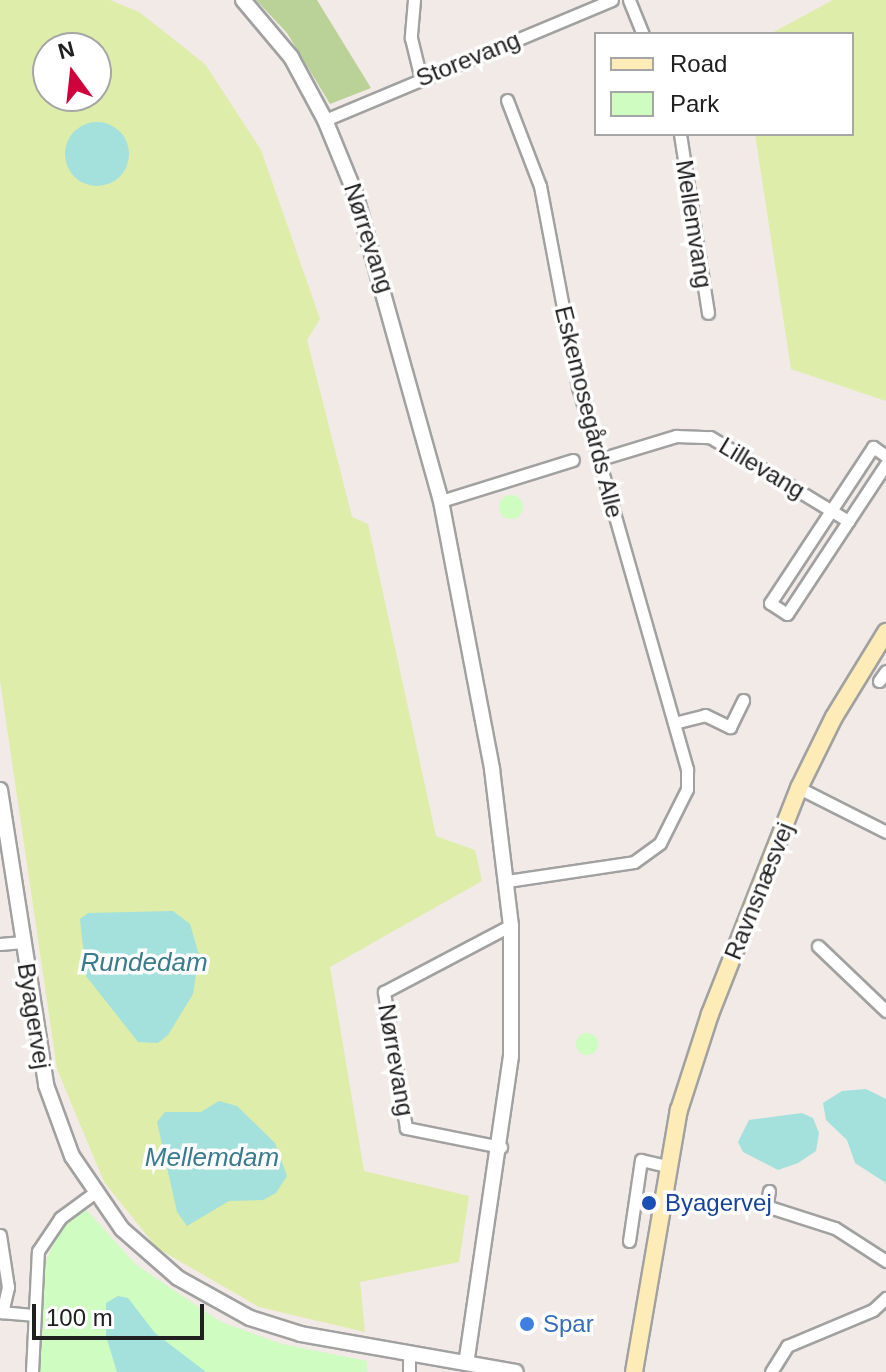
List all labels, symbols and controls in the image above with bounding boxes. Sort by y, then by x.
street label: Storevang [412,25,524,93]
north arrow [32,32,112,112]
legend [594,32,854,136]
text: N [55,36,77,64]
text: Road [670,50,727,77]
text: Park [670,90,719,117]
street label: Mellemvang [670,158,718,290]
street label: Nørrevang [338,180,400,296]
street label: Eskemosegårds Alle [549,302,629,522]
street label: Lillevang [714,431,810,505]
street label: Ravnsnæsvej [718,818,800,964]
water label: Rundedam [80,947,208,979]
street label: Byagervej [11,961,57,1071]
street label: Nørrevang [372,1002,420,1118]
water label: Mellemdam [145,1142,279,1174]
place label: Byagervej [665,1189,772,1217]
marker: Byagervej [640,1194,658,1212]
scale bar [36,1288,208,1338]
text: 100 m [46,1304,113,1331]
place label: Spar [543,1310,594,1338]
marker: Spar [518,1315,536,1333]

